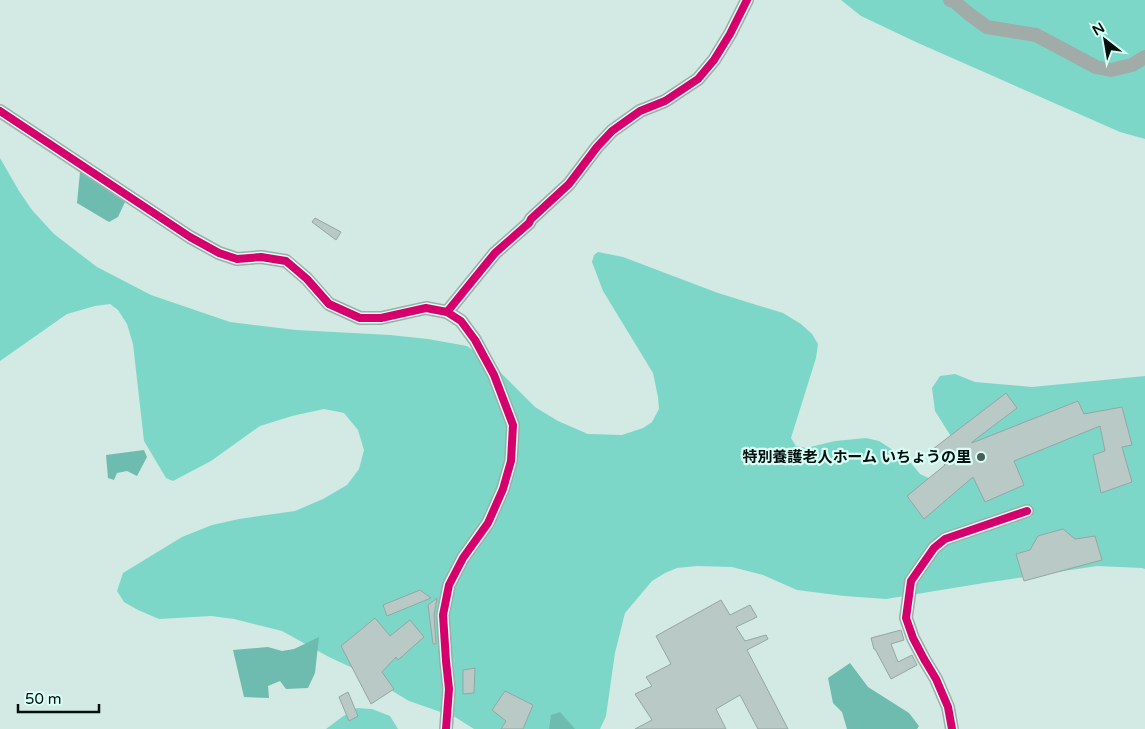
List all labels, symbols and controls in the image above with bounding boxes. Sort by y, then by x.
north arrow [1080,15,1130,65]
text: N [1089,19,1108,39]
place label: 特別養護老人ホーム いちょうの里 [743,448,971,466]
marker: 特別養護老人ホーム いちょうの里 [975,451,987,463]
scale bar [18,682,99,714]
text: 50 m [25,690,62,708]

